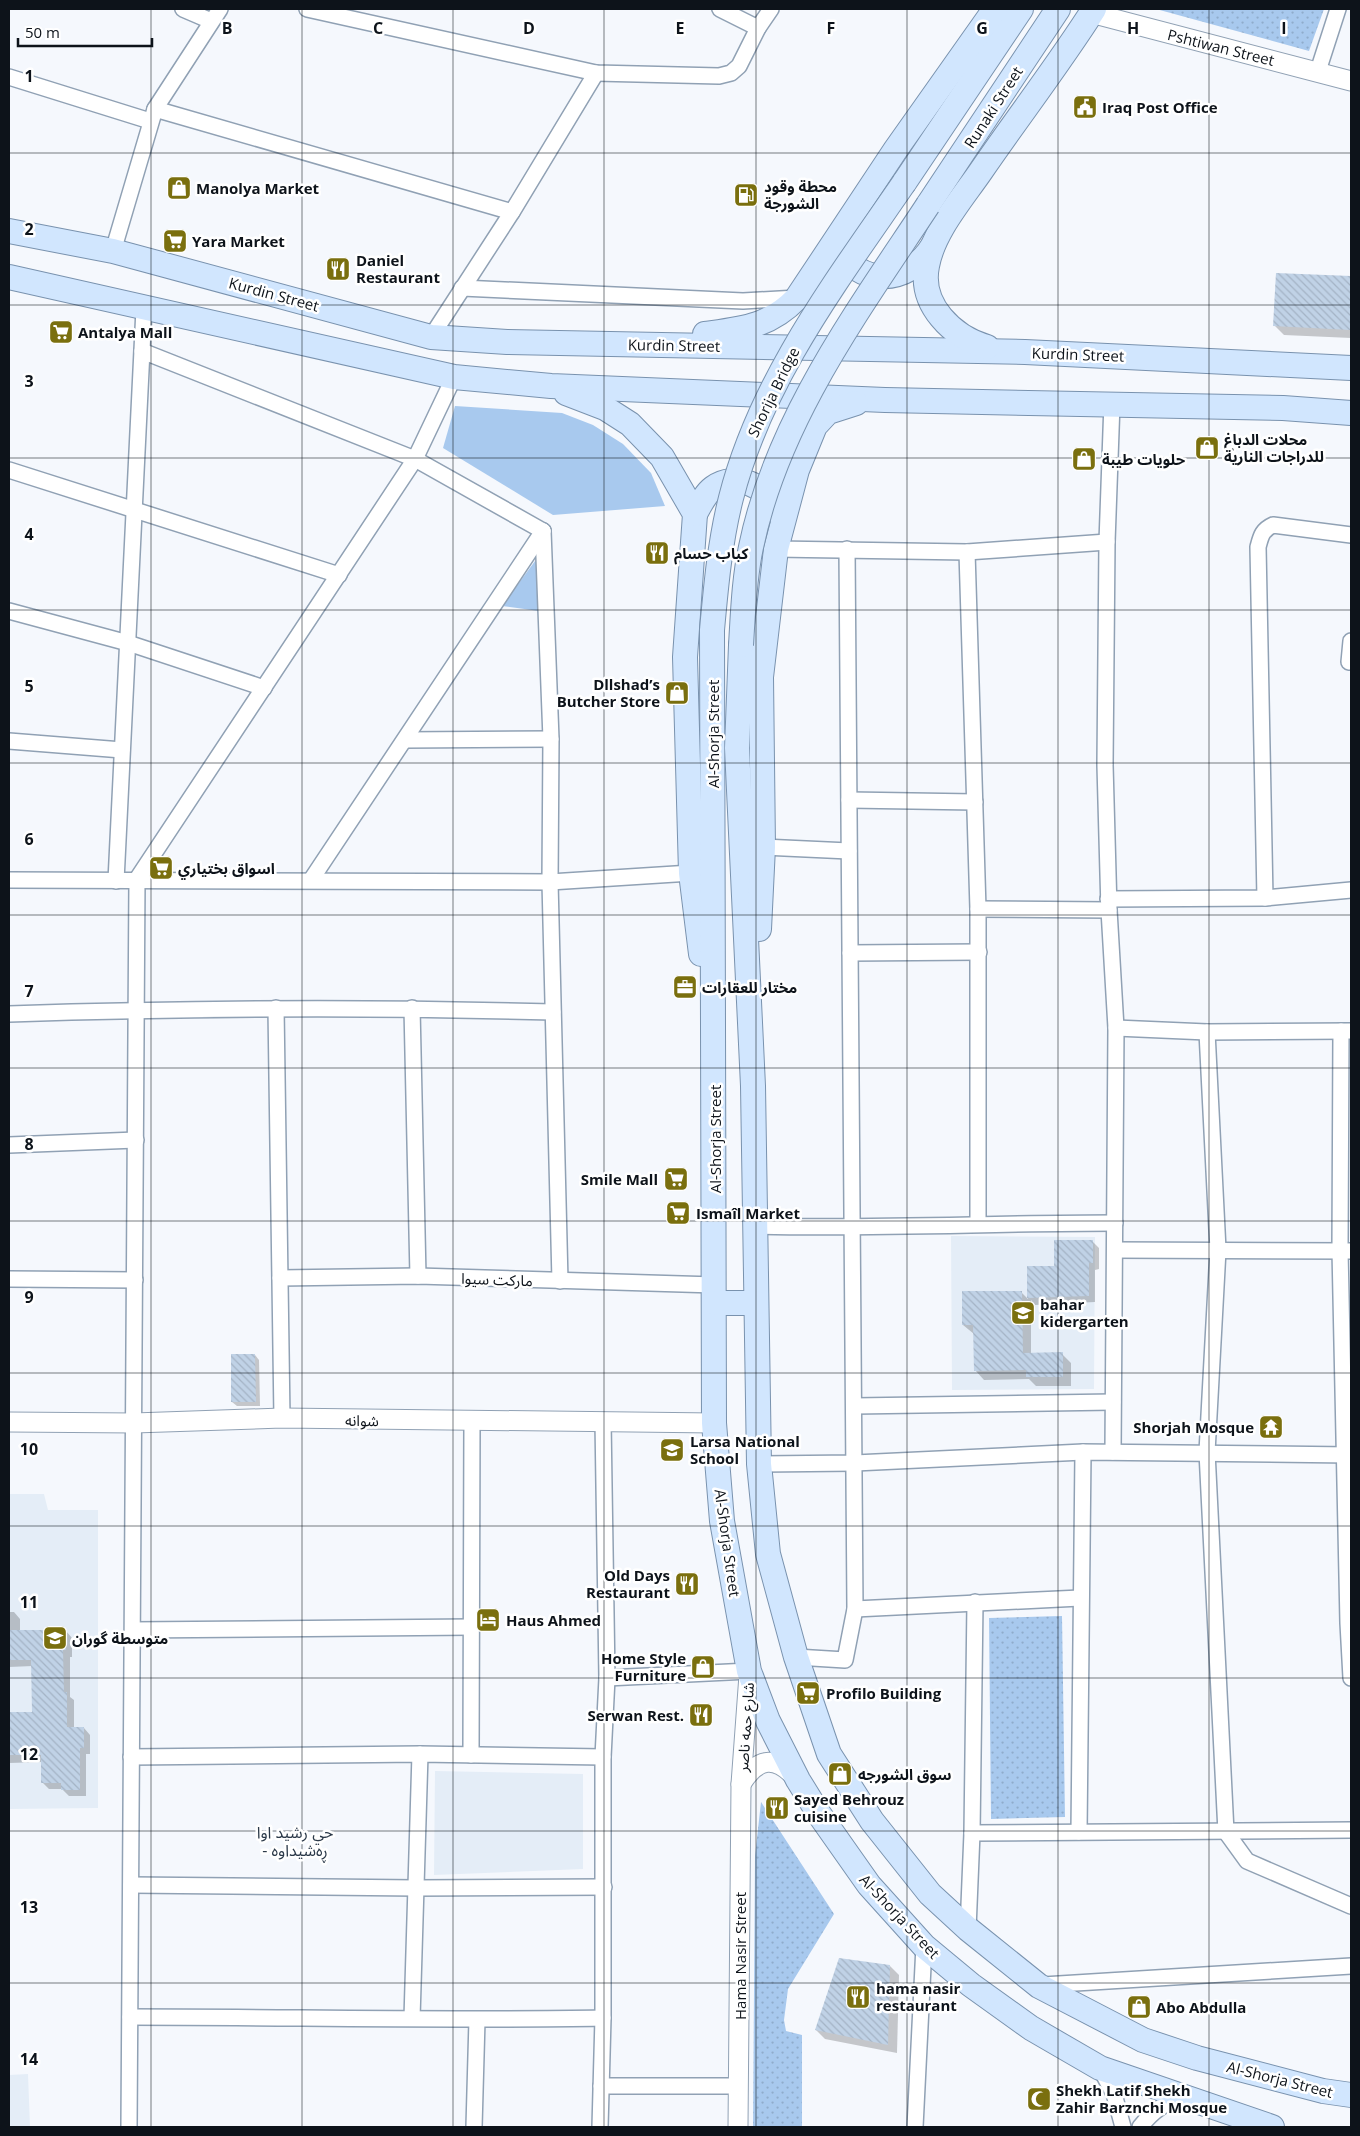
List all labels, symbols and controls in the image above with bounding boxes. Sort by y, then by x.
scale bar [18,15,151,47]
text: B [222,17,232,39]
text: C [373,17,383,39]
text: D [523,17,535,39]
text: E [676,17,685,39]
text: F [827,17,835,39]
text: G [976,17,988,39]
text: H [1127,17,1139,39]
text: I [1281,17,1287,39]
text: 50 m [25,22,60,42]
street label: Pshtiwan Street [1165,24,1277,70]
street label: Runaki Street [959,62,1027,152]
text: 1 [24,65,34,87]
public building icon: Iraq Post Office [1072,94,1098,120]
place label: Iraq Post Office [1102,97,1218,117]
shop icon: Manolya Market [166,175,192,201]
place label: محطة وقود الشورجة [764,176,837,213]
place label: Manolya Market [196,178,320,198]
fuel station icon: محطة وقود الشورجة [733,182,759,208]
text: 2 [24,218,34,240]
supermarket icon: Yara Market [162,228,188,254]
place label: Yara Market [192,231,285,251]
place label: Daniel Restaurant [356,250,440,287]
restaurant icon: Daniel Restaurant [325,256,351,282]
street label: Kurdin Street [227,272,321,316]
supermarket icon: Antalya Mall [48,319,74,345]
place label: Antalya Mall [78,322,172,342]
street label: Kurdin Street [628,334,720,356]
street label: Kurdin Street [1031,342,1125,366]
street label: Shorija Bridge [743,344,803,440]
text: 3 [24,370,34,392]
place label: محلات الدباغ للدراجات النارية [1224,429,1324,466]
shop icon: محلات الدباغ للدراجات النارية [1194,435,1220,461]
shop icon: حلويات طيبة [1071,446,1097,472]
place label: حلويات طيبة [1102,449,1186,469]
text: 4 [24,523,34,545]
restaurant icon: كباب حسام [644,540,670,566]
place label: كباب حسام [674,543,748,565]
place label: Dllshad’s Butcher Store [557,674,660,711]
text: 5 [24,675,34,697]
shop icon: Dllshad’s Butcher Store [664,680,690,706]
street label: Al-Shorja Street [703,680,723,788]
text: 6 [24,828,34,850]
supermarket icon: اسواق بختياري [148,855,174,881]
place label: اسواق بختياري [178,858,275,880]
office icon: مختار للعقارات [672,974,698,1000]
place label: مختار للعقارات [702,977,797,997]
text: 7 [24,980,34,1002]
street label: Al-Shorja Street [705,1085,725,1193]
text: 8 [24,1133,34,1155]
supermarket icon: Smile Mall [663,1166,689,1192]
place label: Smile Mall [581,1169,658,1189]
supermarket icon: Ismaîl Market [665,1200,691,1226]
place label: Ismaîl Market [696,1203,800,1223]
street label: مارکت سیوا [461,1268,533,1290]
text: 9 [24,1286,34,1308]
place label: bahar kidergarten [1040,1294,1129,1331]
school or university icon: bahar kidergarten [1010,1300,1036,1326]
street label: شوانە [345,1410,379,1430]
temple icon: Shorjah Mosque [1258,1414,1284,1440]
place label: Shorjah Mosque [1133,1417,1254,1437]
place label: Larsa National School [690,1431,800,1468]
school or university icon: Larsa National School [659,1437,685,1463]
text: 10 [20,1438,38,1460]
street label: Al-Shorja Street [711,1488,745,1598]
place label: Old Days Restaurant [586,1565,670,1602]
restaurant icon: Old Days Restaurant [674,1571,700,1597]
text: 11 [20,1591,38,1613]
hotel icon: Haus Ahmed [475,1607,501,1633]
place label: Haus Ahmed [506,1610,601,1630]
school or university icon: متوسطة گوران [42,1625,68,1651]
place label: متوسطة گوران [72,1628,168,1648]
place label: Home Style Furniture [601,1648,686,1685]
shop icon: Home Style Furniture [690,1654,716,1680]
supermarket icon: Profilo Building [795,1680,821,1706]
street label: شارع حمه ناصر [732,1681,761,1774]
place label: Profilo Building [826,1683,942,1703]
restaurant icon: Serwan Rest. [688,1702,714,1728]
place label: Serwan Rest. [587,1705,684,1725]
text: 12 [20,1743,38,1765]
shop icon: سوق الشورجه [827,1761,853,1787]
place label: سوق الشورجه [858,1764,952,1784]
place label: Sayed Behrouz cuisine [794,1789,904,1826]
restaurant icon: Sayed Behrouz cuisine [764,1795,790,1821]
district label: حي رشيد اوا - ڕەشیداوە [257,1821,333,1864]
street label: Al-Shorja Street [856,1869,944,1963]
street label: Hama Nasir Street [730,1892,750,2020]
text: 13 [20,1896,38,1918]
place label: hama nasir restaurant [876,1978,961,2015]
restaurant icon: hama nasir restaurant [845,1984,871,2010]
shop icon: Abo Abdulla [1126,1994,1152,2020]
place label: Abo Abdulla [1156,1997,1246,2017]
text: 14 [20,2048,38,2070]
street label: Al-Shorja Street [1225,2056,1335,2102]
place label: Shekh Latif Shekh Zahir Barznchi Mosque [1056,2080,1227,2117]
mosque icon: Shekh Latif Shekh Zahir Barznchi Mosque [1026,2086,1052,2112]

